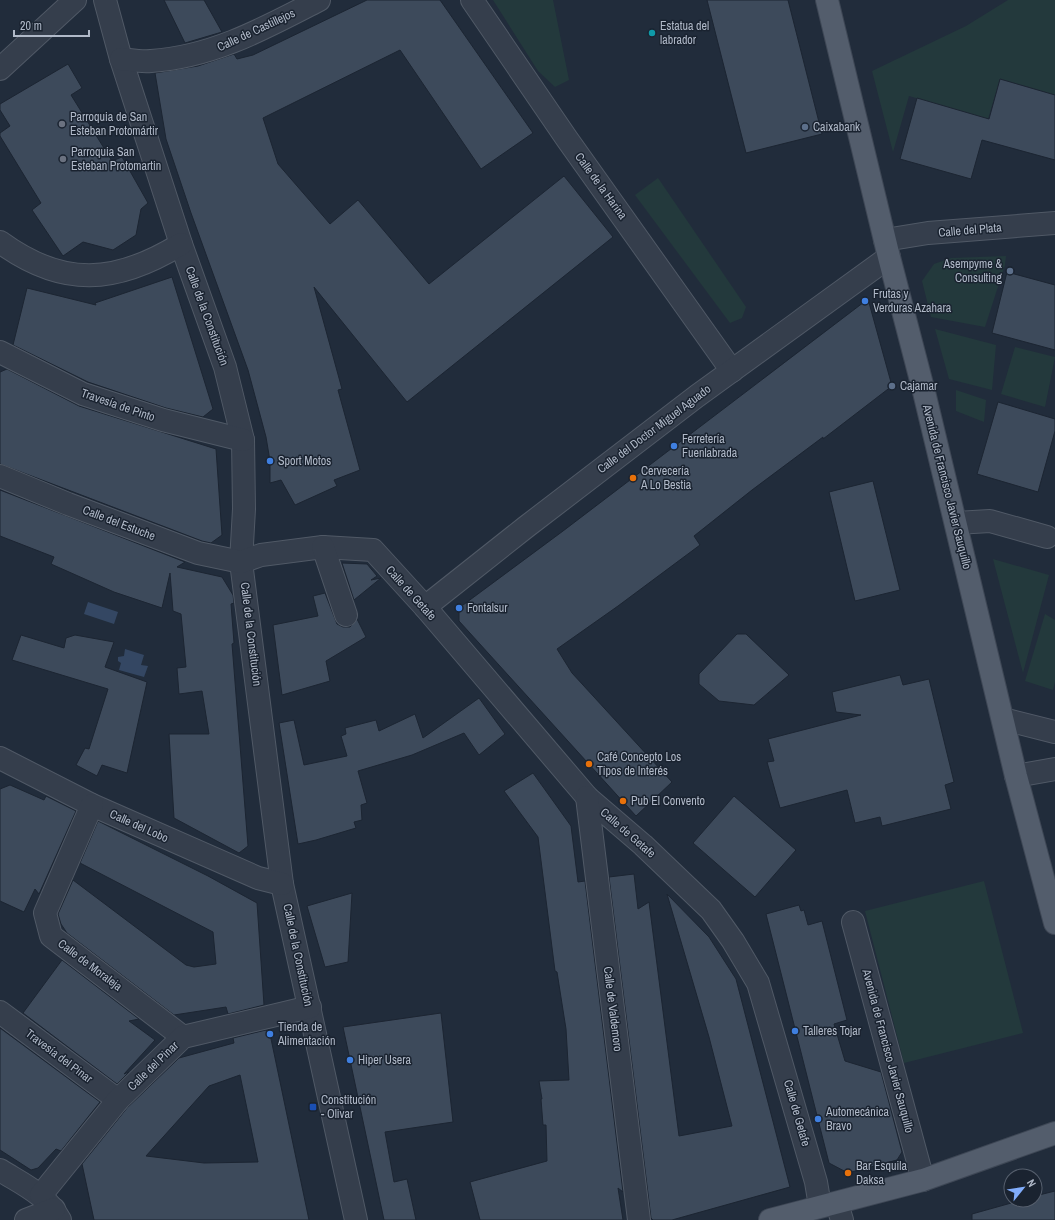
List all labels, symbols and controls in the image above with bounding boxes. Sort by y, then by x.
street label: Calle de Castillejos [214,5,298,55]
scale bar [14,12,89,38]
text: 20 m [20,18,42,34]
place label: Estatua del labrador [660,18,709,48]
marker: Estatua del labrador [647,28,657,38]
place label: Parroquia de San Esteban Protomártir [70,109,159,139]
marker: Parroquia de San Esteban Protomártir [57,119,67,129]
place label: Caixabank [813,119,860,135]
marker: Caixabank [800,122,810,132]
place label: Parroquia San Esteban Protomartin [71,144,161,174]
street label: Calle de la Harina [571,149,631,223]
marker: Parroquia San Esteban Protomartin [58,154,68,164]
street label: Calle del Plata [938,219,1003,241]
place label: Asempyme & Consulting [942,256,1003,286]
street label: Calle de la Constitución [182,264,232,368]
marker: Asempyme & Consulting [1005,266,1015,276]
place label: Frutas y Verduras Azahara [873,286,952,316]
marker: Frutas y Verduras Azahara [860,296,870,306]
place label: Cajamar [900,378,938,394]
street label: Calle del Doctor Miguel Aguado [594,381,714,477]
marker: Cajamar [887,381,897,391]
street label: Travesía de Pinto [79,385,157,425]
street label: Avenida de Francisco Javier Sauquillo [919,402,975,571]
place label: Ferretería Fuenlabrada [682,431,738,461]
marker: Ferretería Fuenlabrada [669,441,679,451]
place label: Sport Motos [278,453,331,469]
marker: Sport Motos [265,456,275,466]
place label: Cervecería A Lo Bestia [640,463,692,493]
marker: Cervecería A Lo Bestia [628,473,638,483]
street label: Calle del Estuche [80,502,158,544]
street label: Calle de Getafe [382,562,440,624]
street label: Calle de la Constitución [237,581,265,687]
place label: Fontalsur [467,600,508,616]
marker: Fontalsur [454,603,464,613]
place label: Café Concepto Los Tipos de Interés [597,749,681,779]
marker: Café Concepto Los Tipos de Interés [584,759,594,769]
place label: Pub El Convento [631,793,705,809]
marker: Pub El Convento [618,796,628,806]
street label: Calle de Getafe [597,805,659,861]
street label: Calle del Lobo [107,806,171,846]
street label: Calle de la Constitución [279,902,317,1008]
street label: Calle de Moraleja [55,936,126,995]
street label: Calle de Valdemoro [600,965,626,1053]
street label: Avenida de Francisco Javier Sauquillo [858,966,918,1135]
place label: Tienda de Alimentación [277,1019,335,1049]
place label: Talleres Tojar [803,1023,862,1039]
street label: Travesía del Pinar [22,1026,96,1087]
marker: Talleres Tojar [790,1026,800,1036]
marker: Tienda de Alimentación [265,1029,275,1039]
street label: Calle del Pinar [124,1037,182,1094]
place label: Hiper Usera [358,1052,412,1068]
marker: Hiper Usera [345,1055,355,1065]
street label: Calle de Getafe [780,1078,814,1148]
place label: Constitución - Olivar [321,1092,376,1122]
marker: Constitución - Olivar [308,1102,318,1112]
place label: Automecánica Bravo [825,1104,889,1134]
marker: Automecánica Bravo [813,1114,823,1124]
place label: Bar Esquila Daksa [856,1158,907,1188]
marker: Bar Esquila Daksa [843,1168,853,1178]
north arrow [1003,1168,1043,1208]
text: N [1024,1177,1039,1189]

